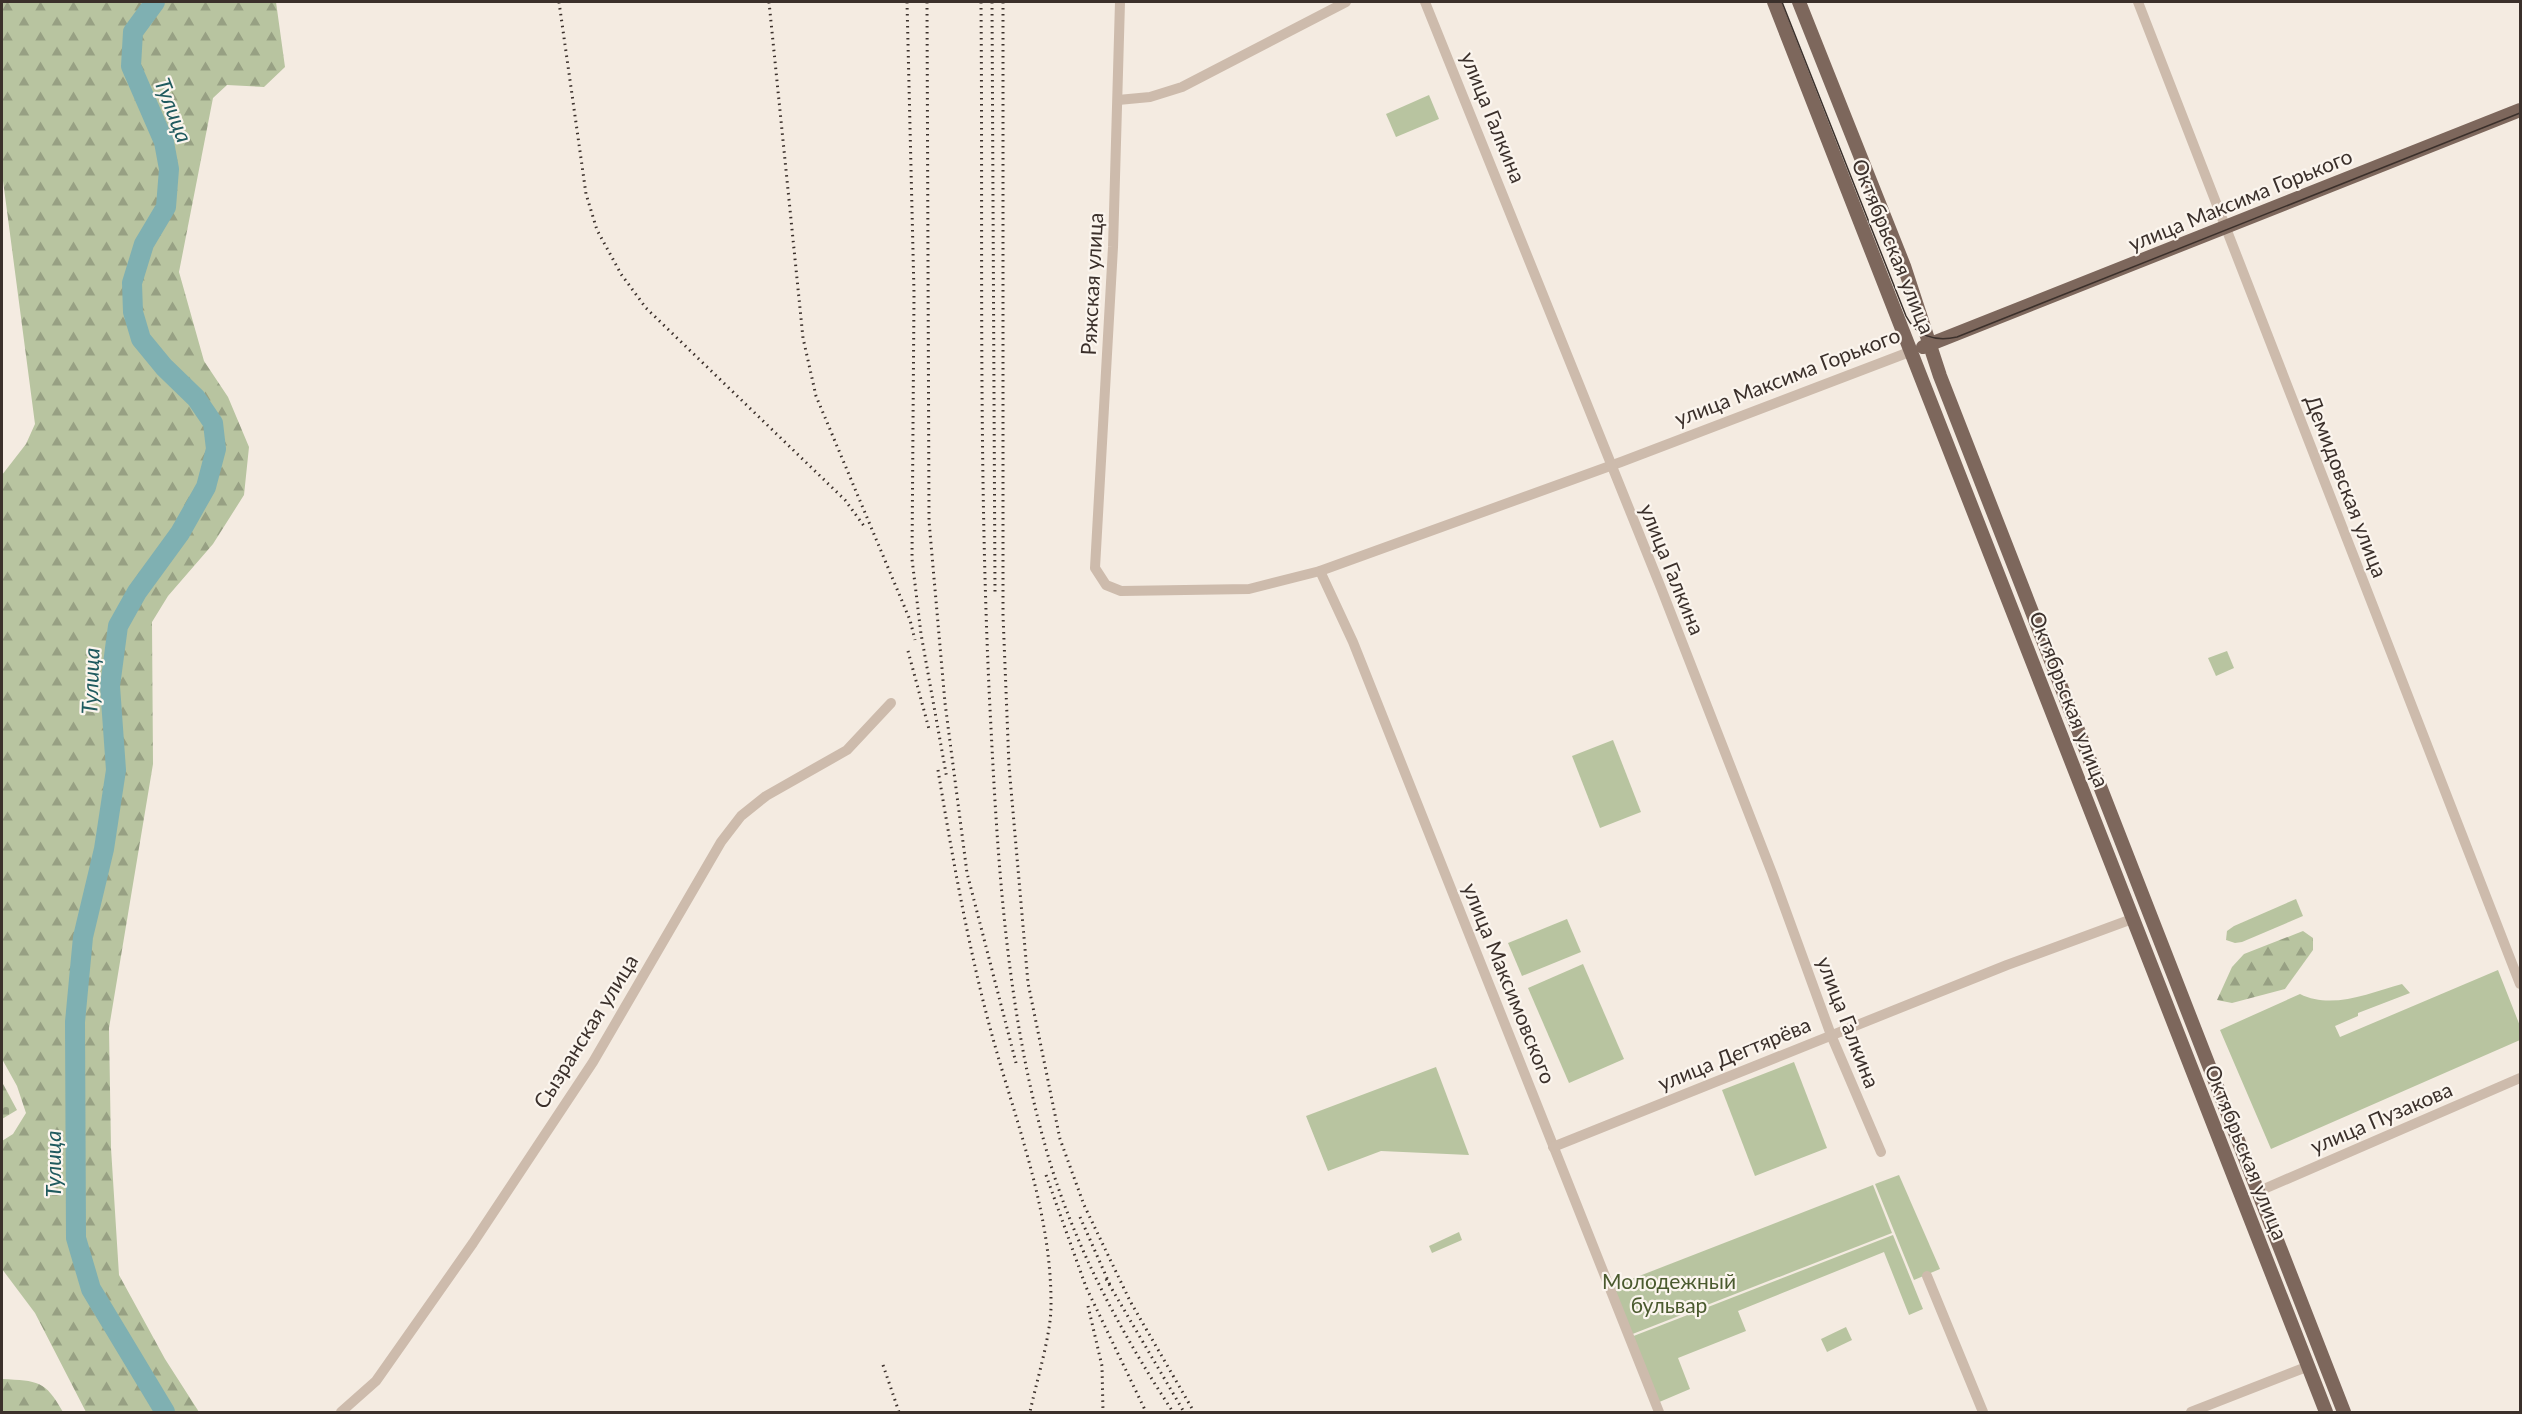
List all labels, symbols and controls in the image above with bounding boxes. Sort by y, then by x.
street label: улица Галкина [1456,48,1532,186]
water label: Тулица [149,74,199,146]
street label: улица Максима Горького [2124,143,2356,255]
street label: Октябрьская улица [1847,155,1941,337]
street label: Ряжская улица [1075,212,1107,356]
street label: улица Максима Горького [1671,321,1903,431]
street label: Демидовская улица [2301,391,2393,581]
street label: улица Галкина [1635,500,1711,638]
street label: Октябрьская улица [2025,607,2115,791]
water label: Тулица [75,647,105,715]
street label: улица Максимовского [1458,879,1562,1087]
street label: Сызранская улица [528,949,642,1113]
street label: улица Галкина [1812,953,1886,1091]
street label: улица Дегтярёва [1654,1011,1814,1095]
street label: Октябрьская улица [2200,1061,2294,1243]
street label: улица Пузакова [2306,1076,2456,1158]
water label: Тулица [39,1131,66,1197]
park label: Молодежный бульвар [1602,1268,1736,1317]

